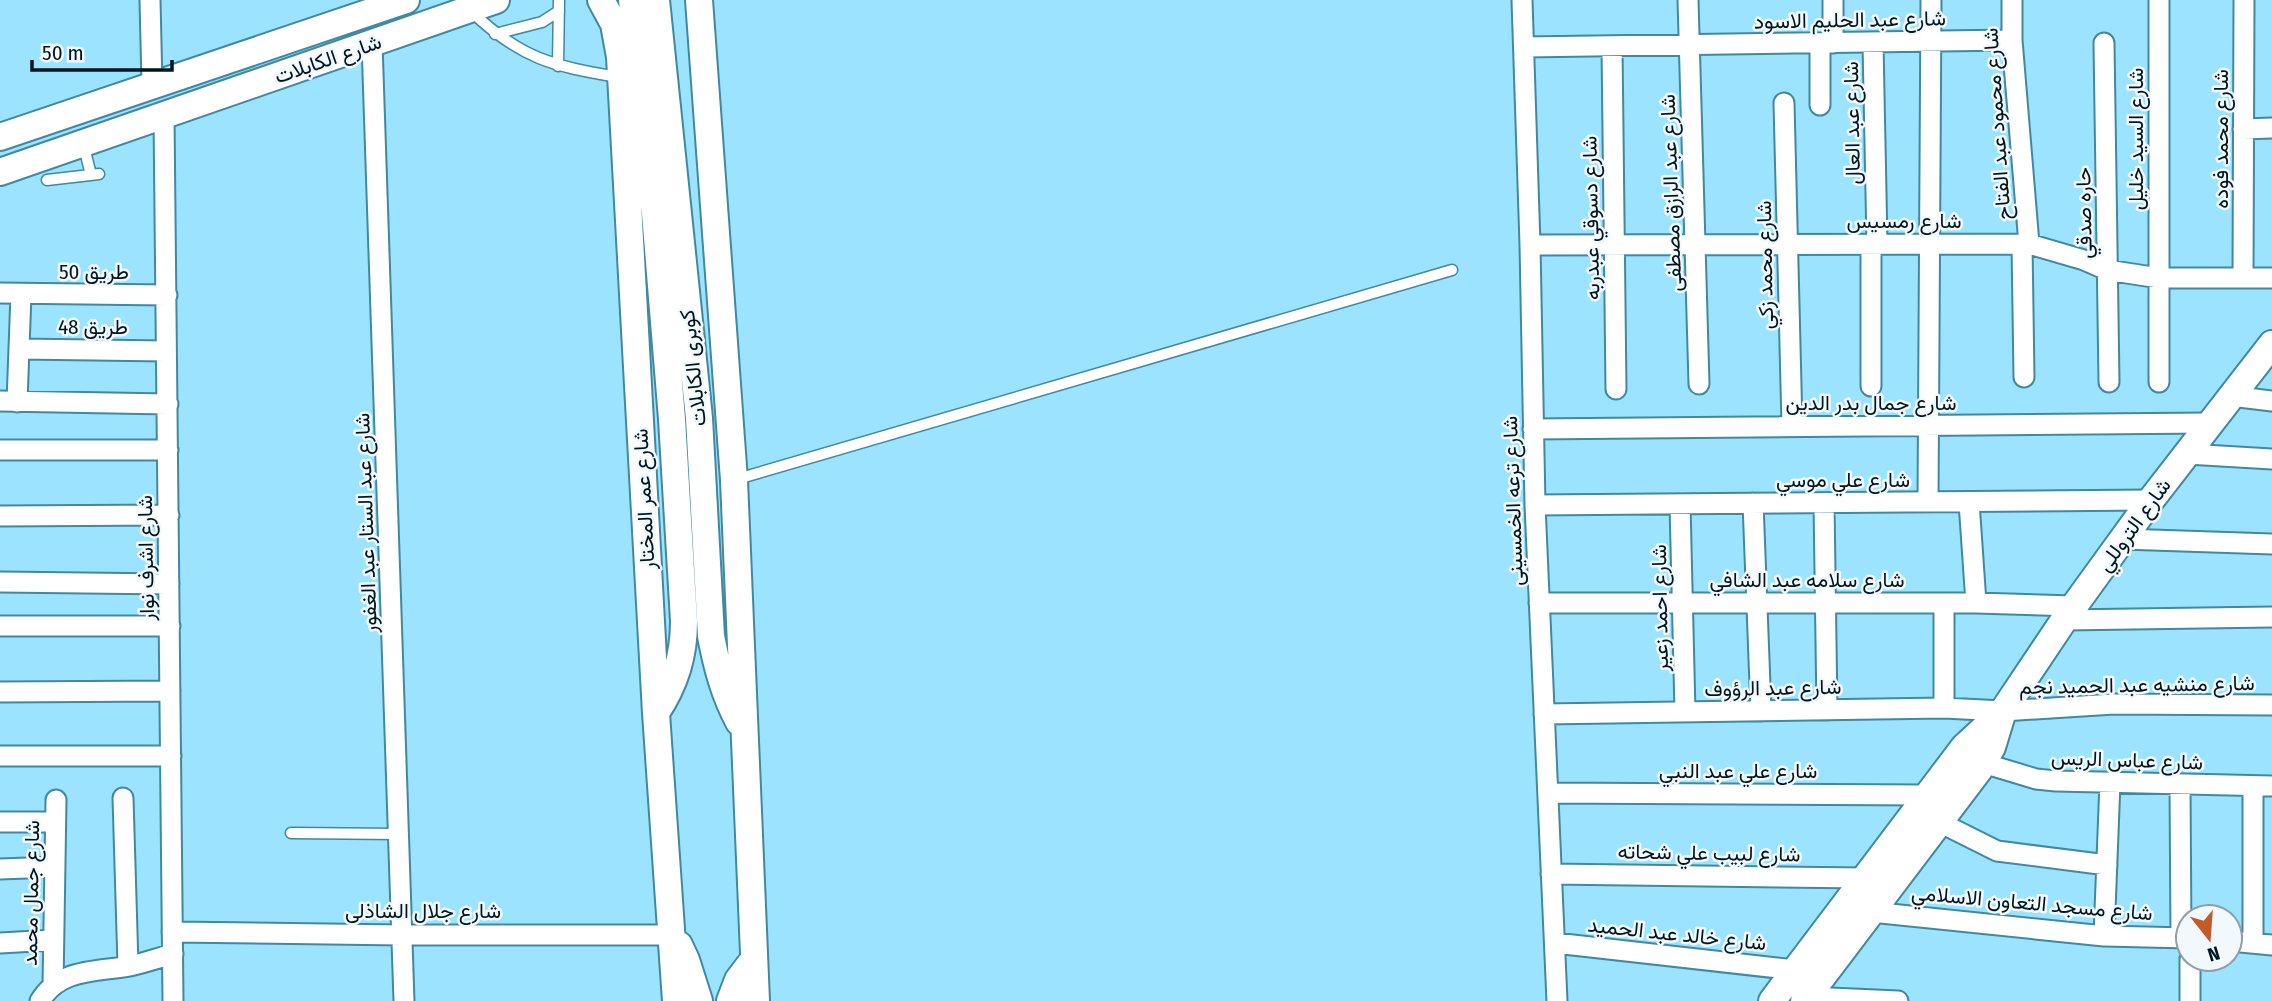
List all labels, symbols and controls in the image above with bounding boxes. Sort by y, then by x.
street label: شارع عبد الحليم الاسود [1754,5,1946,36]
street label: شارع محمود عبد الفتاح [1977,27,2018,221]
scale bar [32,28,172,72]
street label: شارع الكابلات [271,29,385,90]
text: 50 m [42,40,84,66]
street label: شارع عبد العال [1838,61,1867,185]
street label: شارع السيد خليل [2123,68,2150,210]
street label: شارع محمد فوده [2208,69,2235,209]
street label: شارع عبد الرازق مصطفى [1655,94,1688,292]
street label: شارع دسوقي عبدربه [1577,135,1609,300]
street label: حاره صدقي [2070,167,2102,259]
street label: شارع محمد زكي [1751,200,1783,330]
street label: شارع رمسيس [1846,208,1962,235]
street label: طريق 50 [59,259,129,285]
street label: كوبرى الكابلات [674,308,712,428]
street label: طريق 48 [58,314,128,340]
street label: شارع جمال بدر الدين [1785,390,1957,417]
street label: شارع عبد الستار عبد الغفور [349,413,384,634]
street label: شارع ترعه الخمسينى [1497,415,1530,586]
street label: شارع عمر المختار [627,428,662,571]
street label: شارع علي موسي [1776,467,1910,497]
street label: شارع التروللي [2091,473,2180,579]
street label: شارع اشرف نوار [132,495,161,622]
street label: شارع احمد زعير [1646,544,1675,673]
street label: شارع سلامه عبد الشافي [1709,567,1905,597]
street label: شارع منشيه عبد الحميد نجم [2019,670,2255,701]
street label: شارع عبد الرؤوف [1704,674,1842,703]
street label: شارع عباس الريس [2050,744,2204,777]
street label: شارع علي عبد النبي [1659,758,1817,788]
street label: شارع جمال محمد [17,820,46,966]
street label: شارع لبيب علي شحاته [1617,838,1801,872]
street label: شارع مسجد التعاون الاسلامي [1910,879,2154,930]
street label: شارع جلال الشاذلى [345,898,501,925]
north arrow [2174,903,2244,973]
street label: شارع خالد عبد الحميد [1586,912,1768,957]
text: N [2205,941,2223,966]

